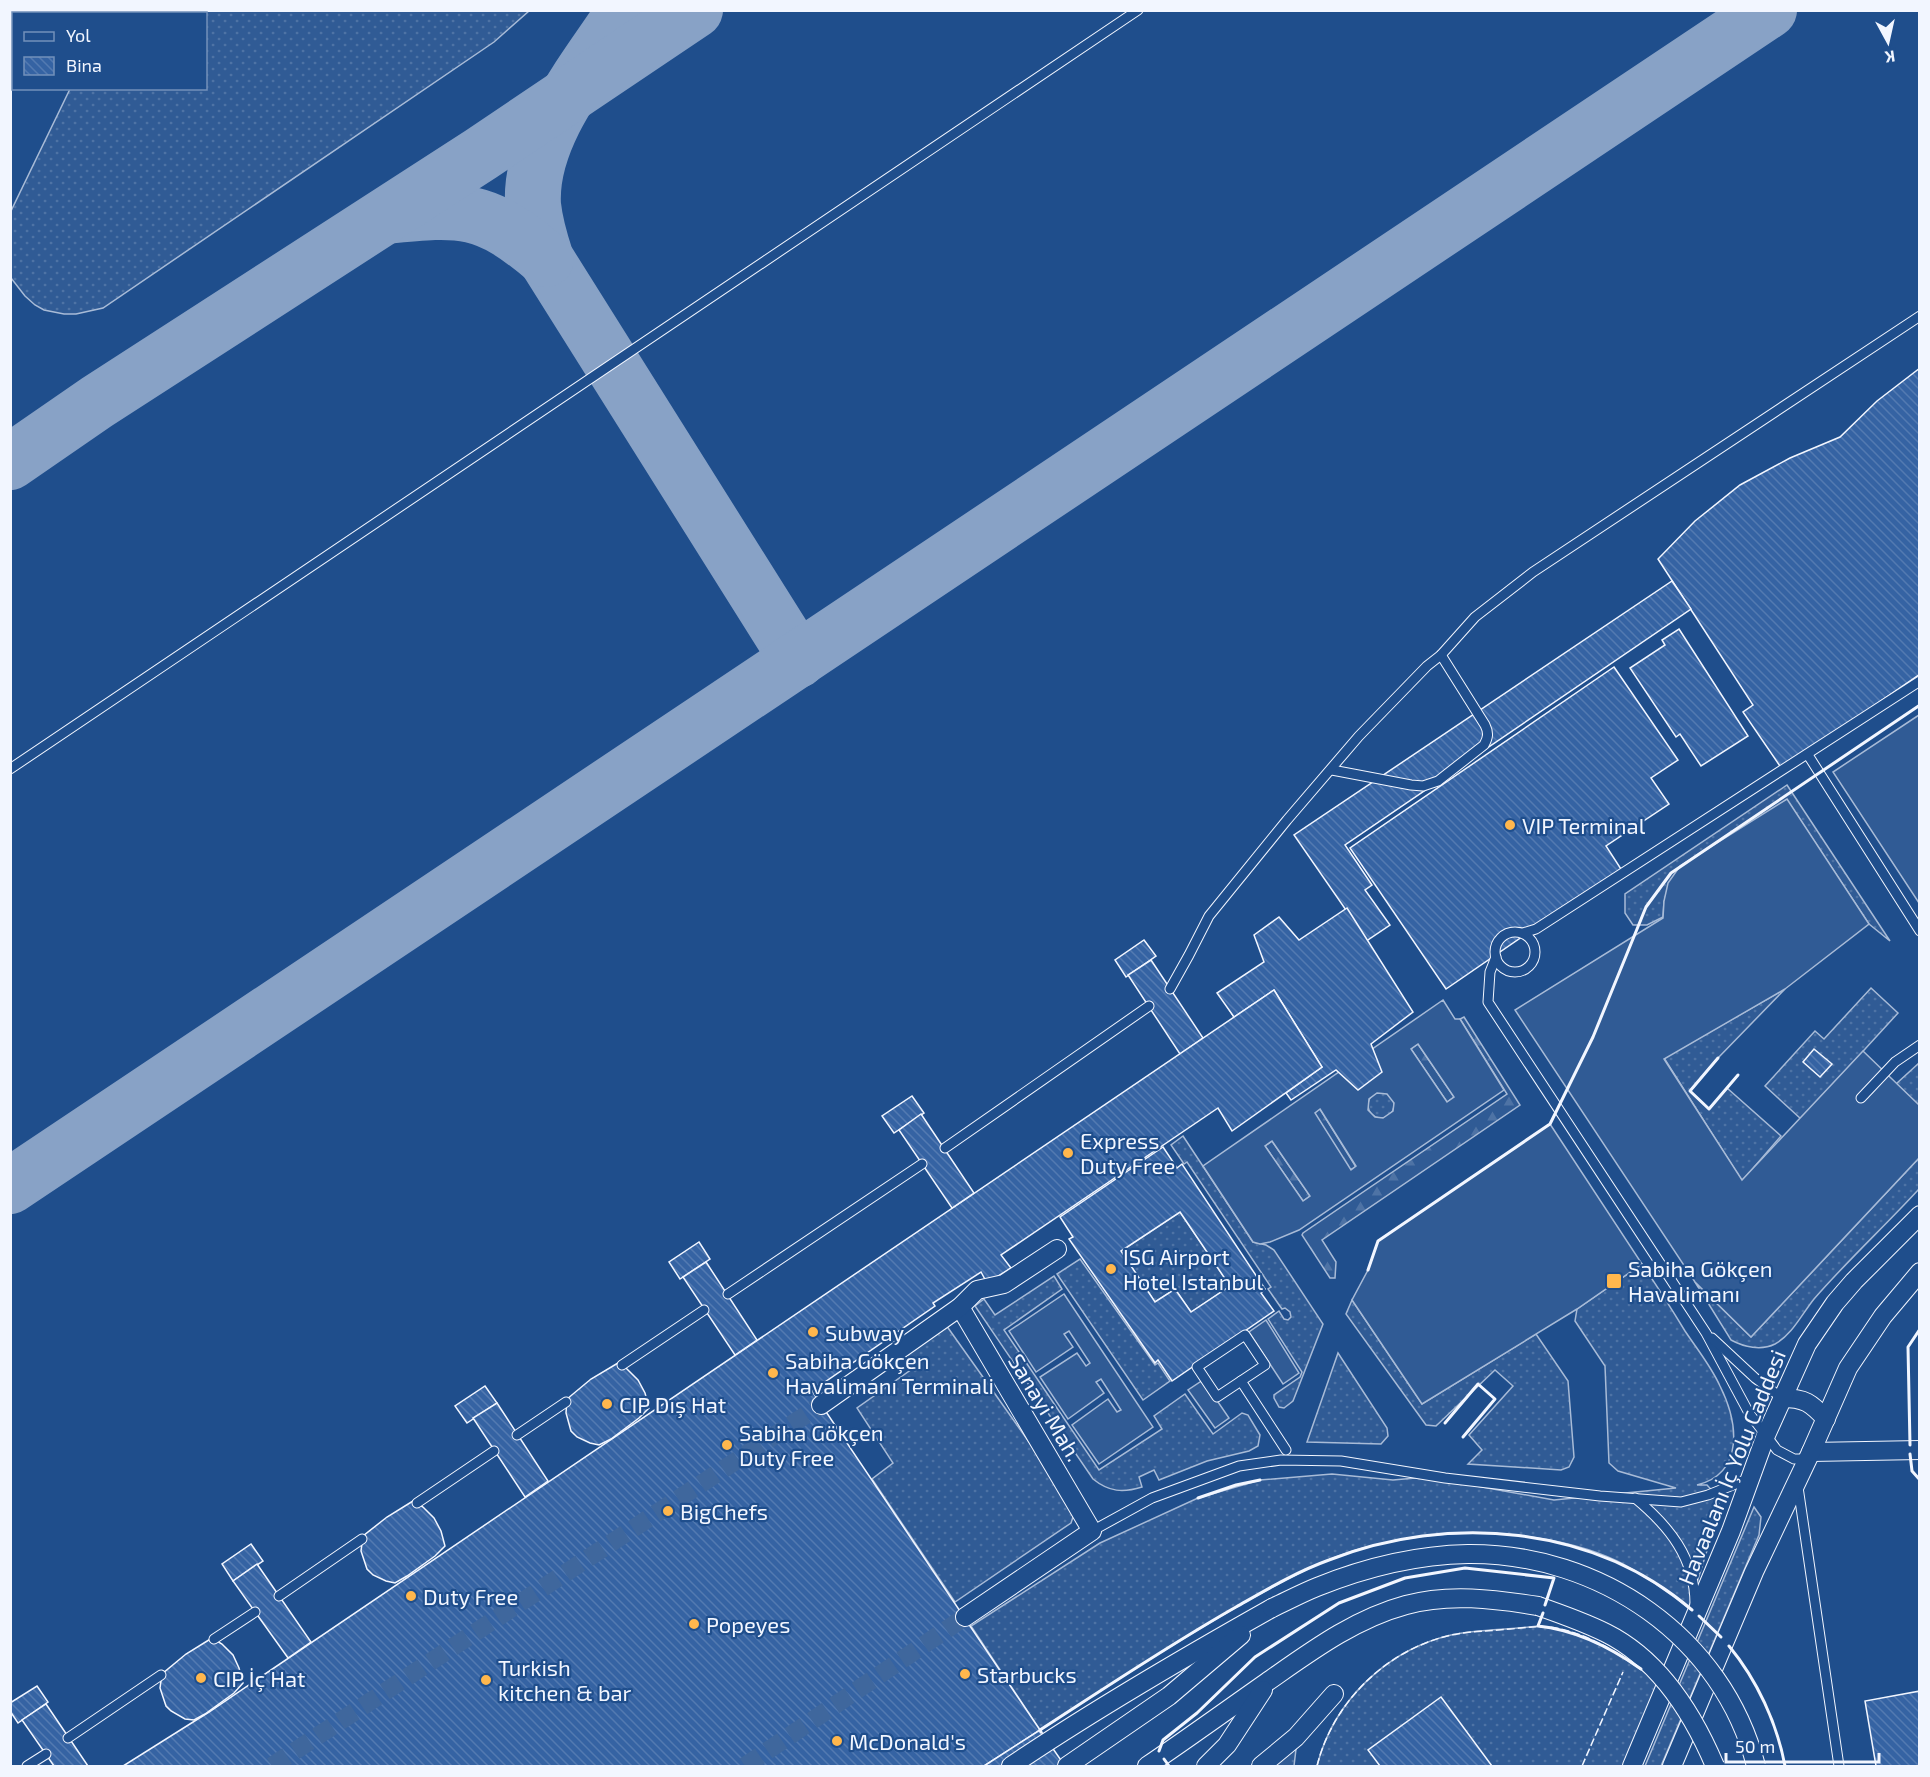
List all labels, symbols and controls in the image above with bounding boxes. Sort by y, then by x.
legend [12,12,207,90]
north arrow [1858,12,1918,72]
text: Yol [66,24,91,46]
text: K [1883,47,1897,68]
text: Bina [66,54,102,76]
place label: VIP Terminal [1522,812,1646,838]
marker: VIP Terminal [1503,818,1517,832]
place label: Express Duty Free [1080,1127,1175,1178]
marker: Express Duty Free [1061,1146,1075,1160]
place label: ISG Airport Hotel Istanbul [1123,1243,1264,1294]
place label: Sabiha Gökçen Havalimanı [1628,1255,1773,1306]
marker: ISG Airport Hotel Istanbul [1104,1262,1118,1276]
marker: Sabiha Gökçen Havalimanı [1605,1272,1623,1290]
place label: Subway [825,1319,904,1345]
marker: Subway [806,1325,820,1339]
street label: Havaalanı İç Yolu Caddesi [1672,1346,1792,1589]
place label: Sabiha Gökçen Havalimanı Terminali [785,1347,994,1398]
street label: Sanayi Mah. [1004,1349,1088,1465]
marker: Sabiha Gökçen Havalimanı Terminali [766,1366,780,1380]
place label: CIP Dış Hat [619,1391,726,1419]
marker: CIP Dış Hat [600,1397,614,1411]
place label: Sabiha Gökçen Duty Free [739,1419,884,1470]
marker: Sabiha Gökçen Duty Free [720,1438,734,1452]
place label: BigChefs [680,1498,768,1524]
marker: BigChefs [661,1504,675,1518]
place label: Duty Free [423,1583,518,1609]
marker: Duty Free [404,1589,418,1603]
place label: Popeyes [706,1611,790,1637]
marker: Popeyes [687,1617,701,1631]
place label: Turkish kitchen & bar [498,1654,632,1705]
place label: Starbucks [977,1661,1077,1687]
place label: CIP İç Hat [213,1665,305,1693]
marker: Starbucks [958,1667,972,1681]
marker: CIP İç Hat [194,1671,208,1685]
marker: Turkish kitchen & bar [479,1673,493,1687]
scale bar [1726,1726,1879,1764]
place label: McDonald's [849,1728,966,1754]
marker: McDonald's [830,1734,844,1748]
text: 50 m [1735,1735,1775,1757]

